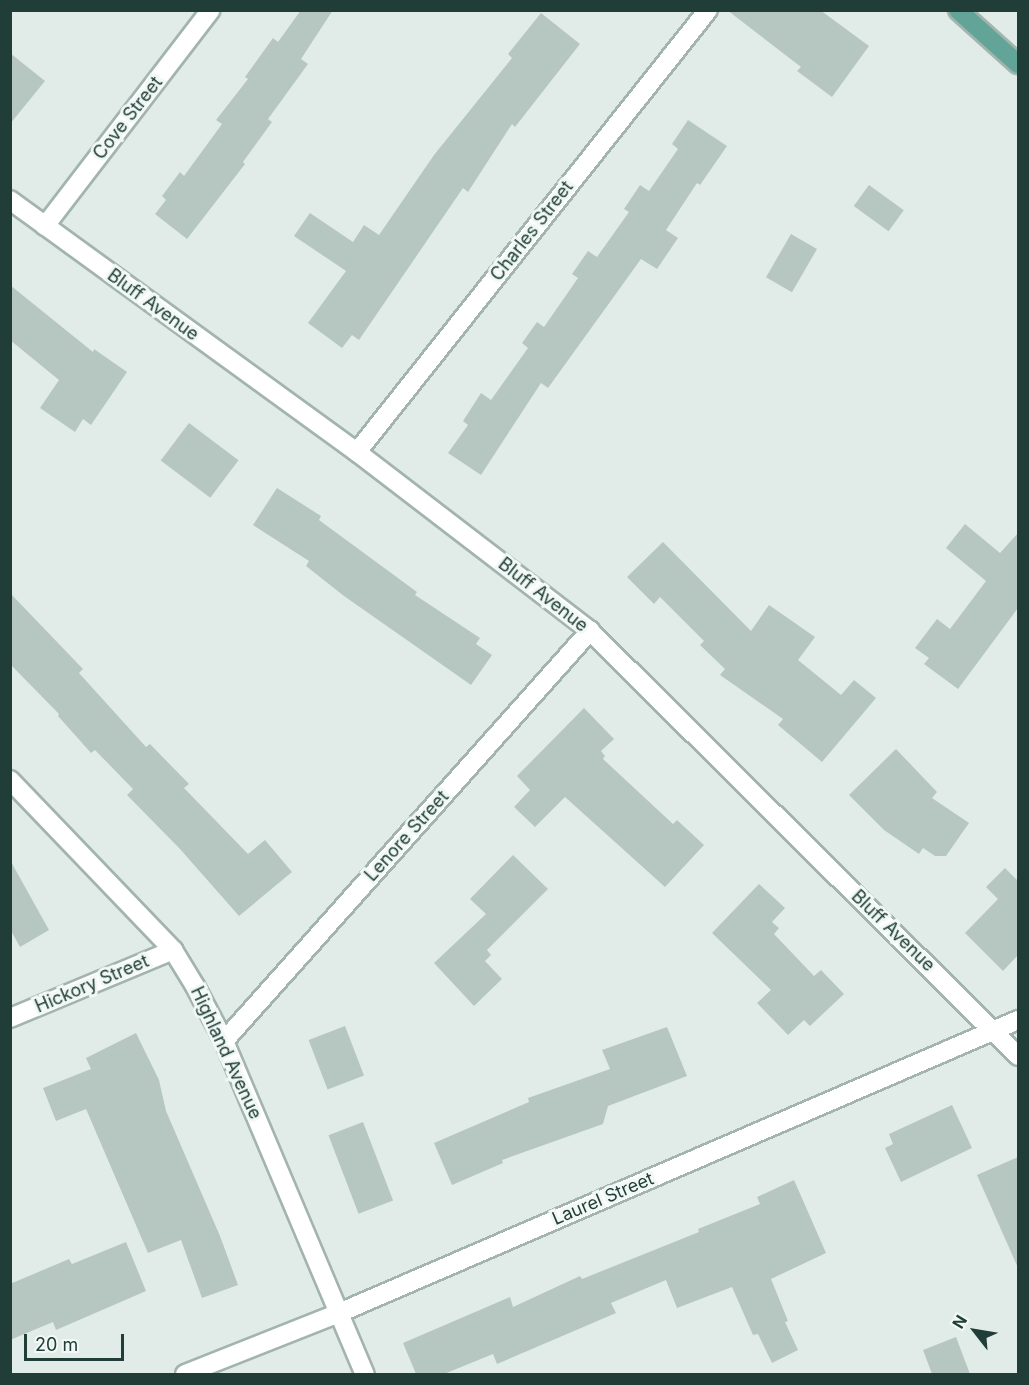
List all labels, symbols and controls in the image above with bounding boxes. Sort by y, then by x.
street label: Cove Street [89,72,167,164]
street label: Charles Street [486,177,578,285]
street label: Bluff Avenue [103,265,203,345]
street label: Bluff Avenue [494,553,592,637]
street label: Lenore Street [361,786,453,886]
street label: Bluff Avenue [847,886,939,976]
street label: Hickory Street [32,950,152,1018]
street label: Highland Avenue [186,983,266,1123]
street label: Laurel Street [549,1168,657,1230]
north arrow [945,1301,1005,1361]
text: N [948,1311,971,1332]
scale bar [27,1322,128,1360]
text: 20 m [35,1334,78,1355]

